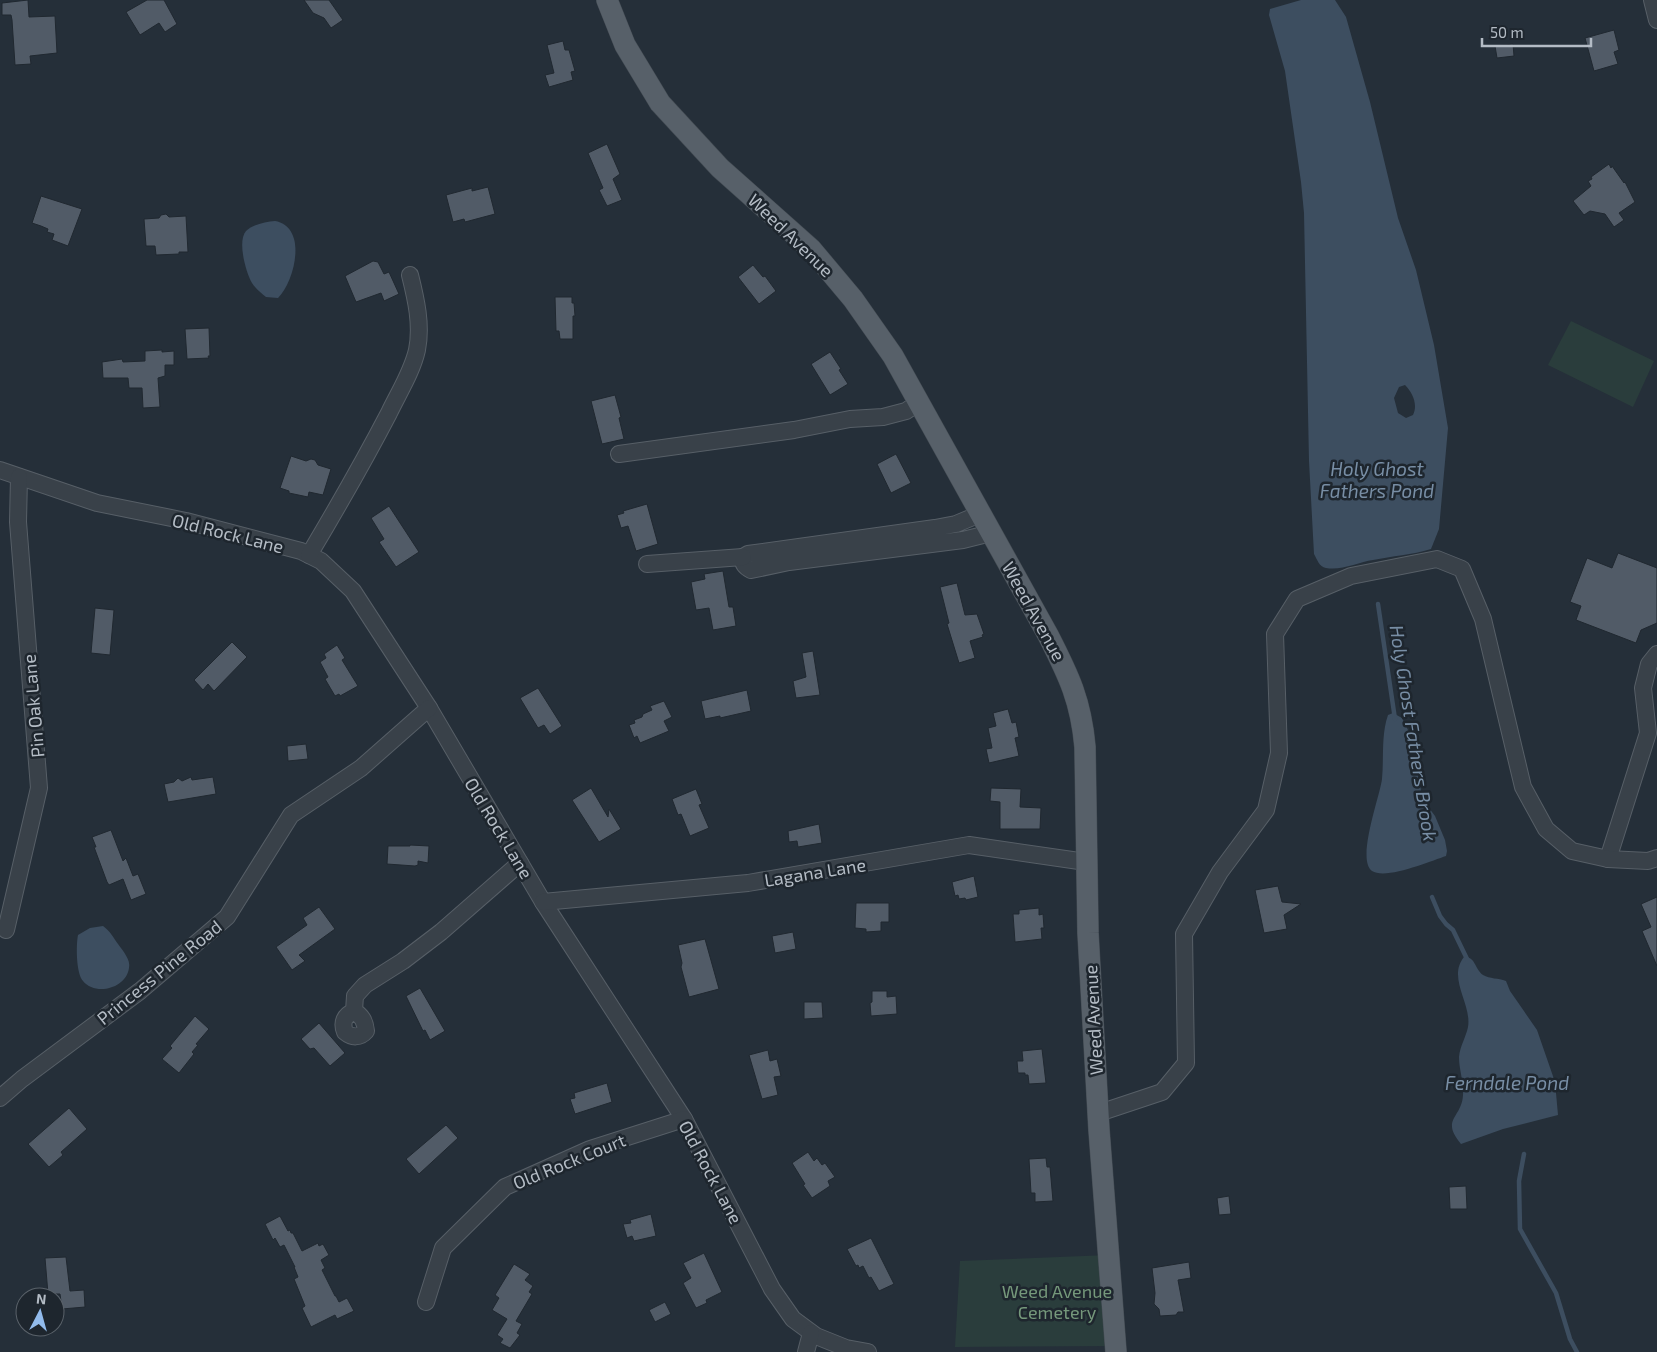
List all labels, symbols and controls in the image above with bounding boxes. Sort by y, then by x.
scale bar [1482,15,1591,47]
text: 50 m [1490,23,1524,41]
street label: Weed Avenue [744,189,838,281]
water label: Holy Ghost Fathers Pond [1320,457,1434,502]
street label: Old Rock Lane [170,509,286,557]
street label: Weed Avenue [998,557,1070,665]
water label: Holy Ghost Fathers Brook [1385,623,1442,843]
street label: Pin Oak Lane [18,653,48,759]
street label: Old Rock Lane [460,773,538,883]
street label: Lagana Lane [763,853,867,891]
street label: Princess Pine Road [92,915,226,1029]
street label: Weed Avenue [1079,964,1107,1076]
water label: Ferndale Pond [1445,1071,1569,1094]
street label: Old Rock Lane [675,1117,747,1227]
street label: Old Rock Court [509,1128,629,1194]
park label: Weed Avenue Cemetery [1002,1280,1112,1323]
north arrow [15,1287,65,1337]
text: N [35,1290,47,1308]

